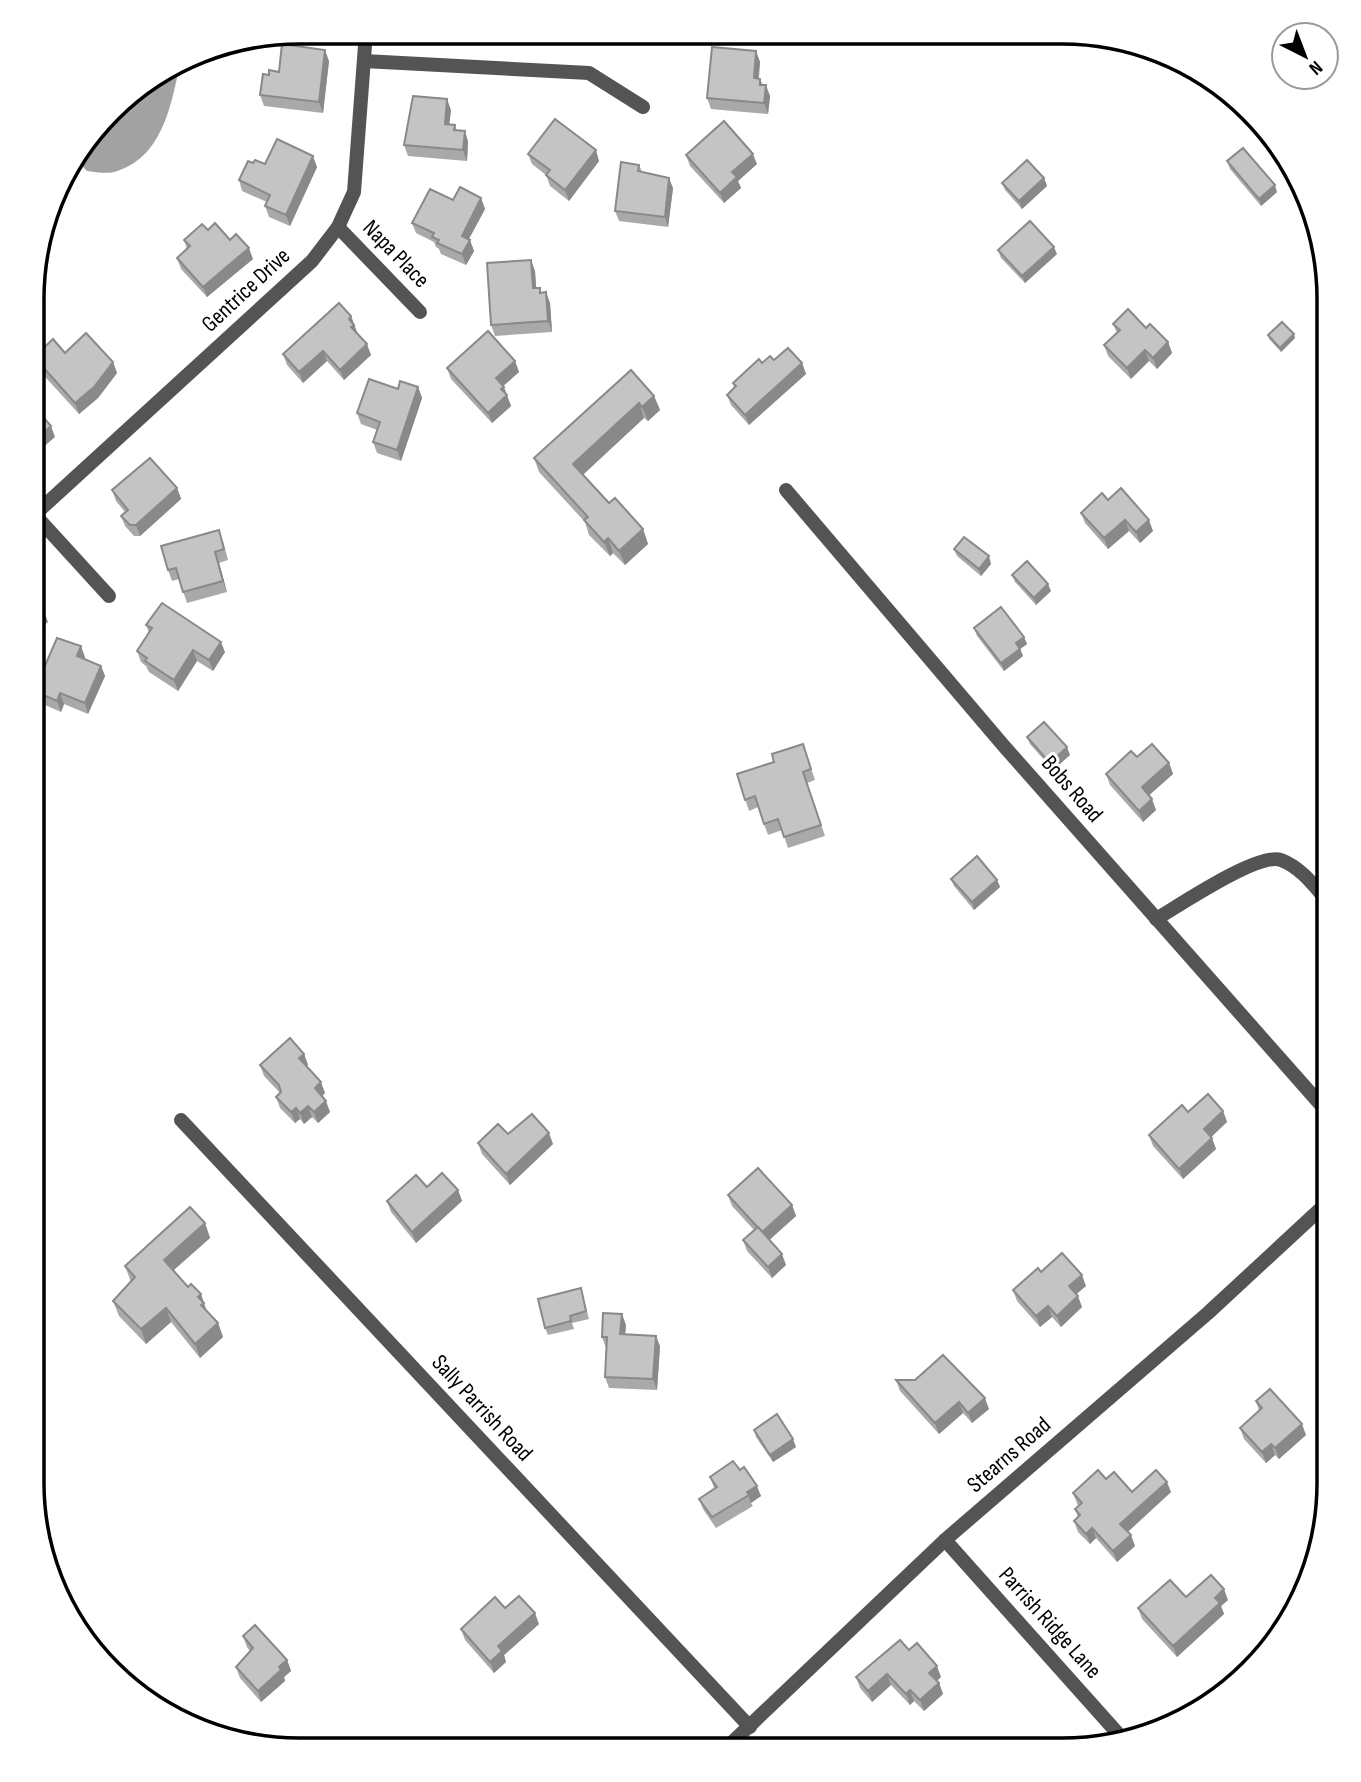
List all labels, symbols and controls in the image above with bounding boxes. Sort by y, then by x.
north arrow [1270,21,1340,91]
text: N [1304,56,1327,79]
street label: Napa Place [357,214,435,294]
street label: Gentrice Drive [196,242,296,338]
street label: Bobs Road [1035,750,1109,828]
street label: Sally Parrish Road [426,1349,538,1467]
street label: Stearns Road [962,1411,1056,1499]
street label: Parrish Ridge Lane [993,1561,1107,1685]

